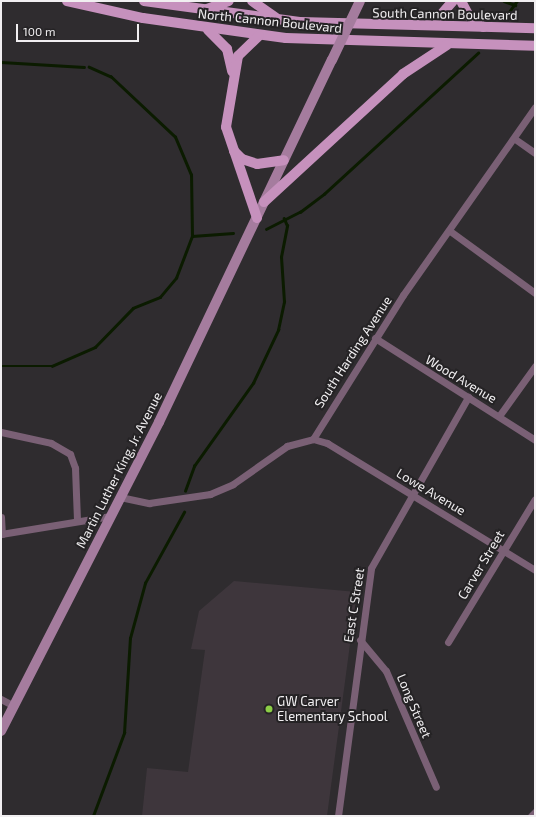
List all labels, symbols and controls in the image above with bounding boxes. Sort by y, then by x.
street label: South Cannon Boulevard [372,5,518,23]
street label: North Cannon Boulevard [197,6,343,36]
scale bar [18,16,141,42]
text: 100 m [23,24,55,38]
street label: South Harding Avenue [311,293,395,411]
street label: Wood Avenue [422,352,500,406]
street label: Martin Luther King, Jr. Avenue [73,389,165,551]
street label: Lowe Avenue [394,465,468,519]
street label: Carver Street [454,528,508,602]
street label: East C Street [340,567,368,643]
street label: Long Street [394,672,434,740]
place label: GW Carver Elementary School [277,694,388,725]
marker: GW Carver Elementary School [264,704,274,714]

